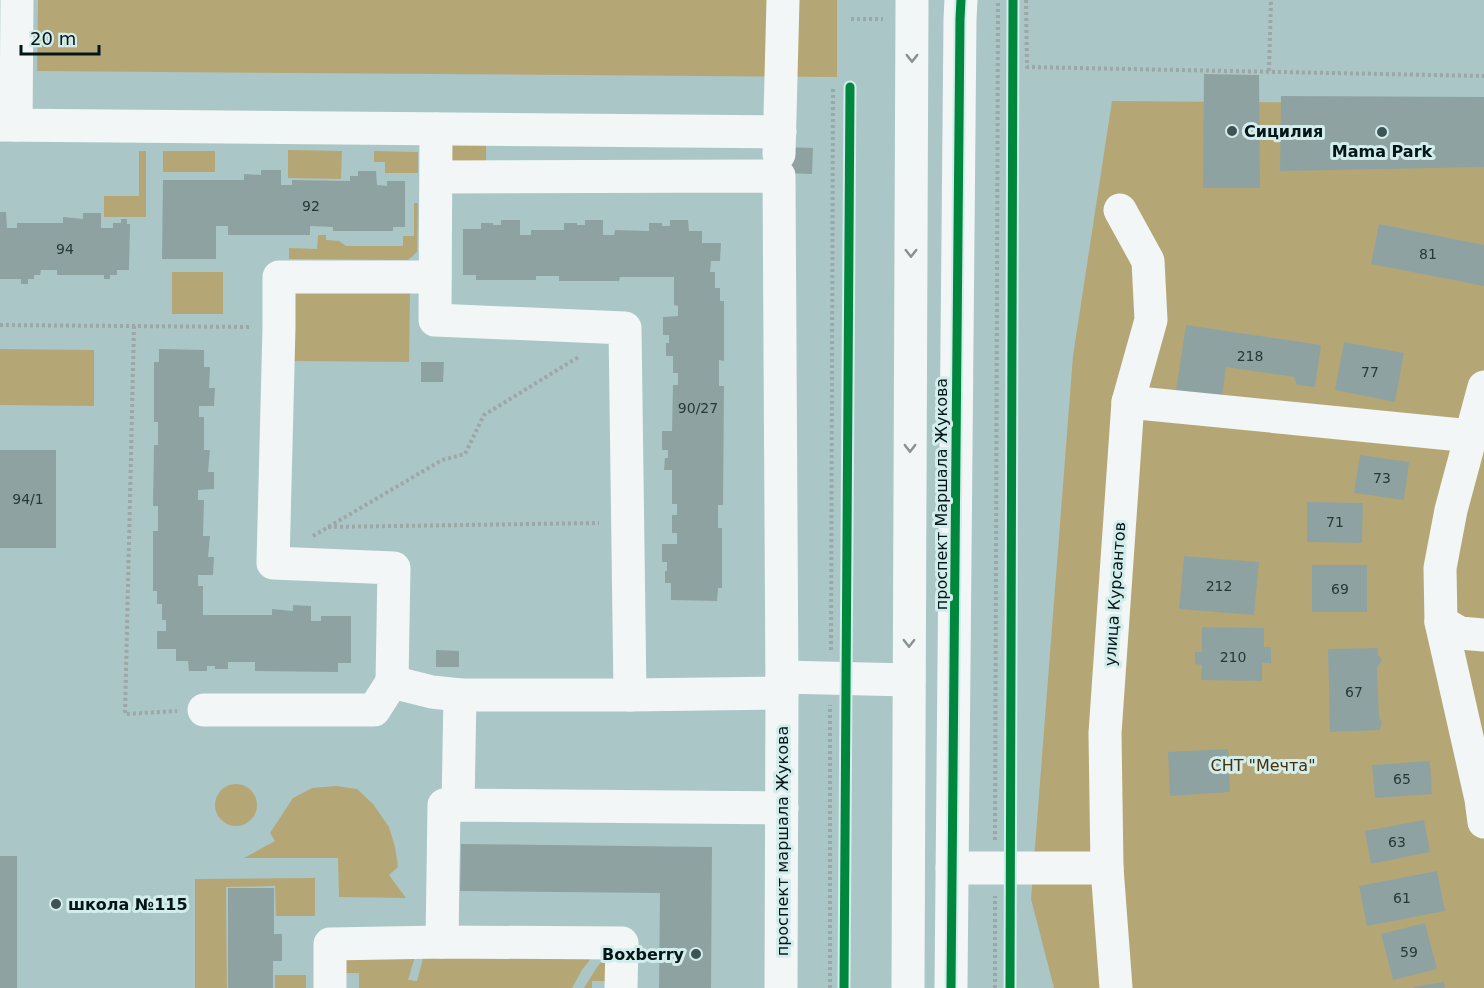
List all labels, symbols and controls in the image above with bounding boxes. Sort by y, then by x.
scale bar [21,18,99,56]
text: 20 m [30,28,76,49]
one-way arrow [906,54,918,63]
place label: Сицилия [1244,122,1323,141]
marker: Сицилия [1225,124,1239,138]
marker: Mama Park [1375,125,1389,139]
place label: Mama Park [1332,142,1433,161]
house number: 92 [302,198,320,214]
house number: 94 [56,241,74,257]
house number: 81 [1419,246,1437,262]
one-way arrow [905,249,917,258]
house number: 218 [1237,348,1263,364]
house number: 77 [1361,364,1379,380]
street label: проспект Маршала Жукова [932,378,951,610]
house number: 90/27 [678,400,718,416]
one-way arrow [904,444,916,453]
house number: 73 [1373,470,1391,486]
house number: 94/1 [12,491,44,507]
house number: 71 [1326,514,1344,530]
street label: улица Курсантов [1100,521,1130,667]
house number: 212 [1206,578,1232,594]
house number: 69 [1331,581,1349,597]
one-way arrow [903,639,916,648]
house number: 210 [1220,649,1246,665]
house number: 67 [1345,684,1363,700]
street label: проспект маршала Жукова [773,726,792,956]
park label: СНТ "Мечта" [1210,756,1316,775]
house number: 65 [1393,771,1411,787]
house number: 63 [1388,834,1406,850]
house number: 61 [1393,890,1411,906]
place label: школа №115 [68,895,188,914]
marker: школа №115 [49,897,63,911]
house number: 59 [1400,944,1418,960]
place label: Boxberry [602,945,685,964]
marker: Boxberry [689,947,703,961]

